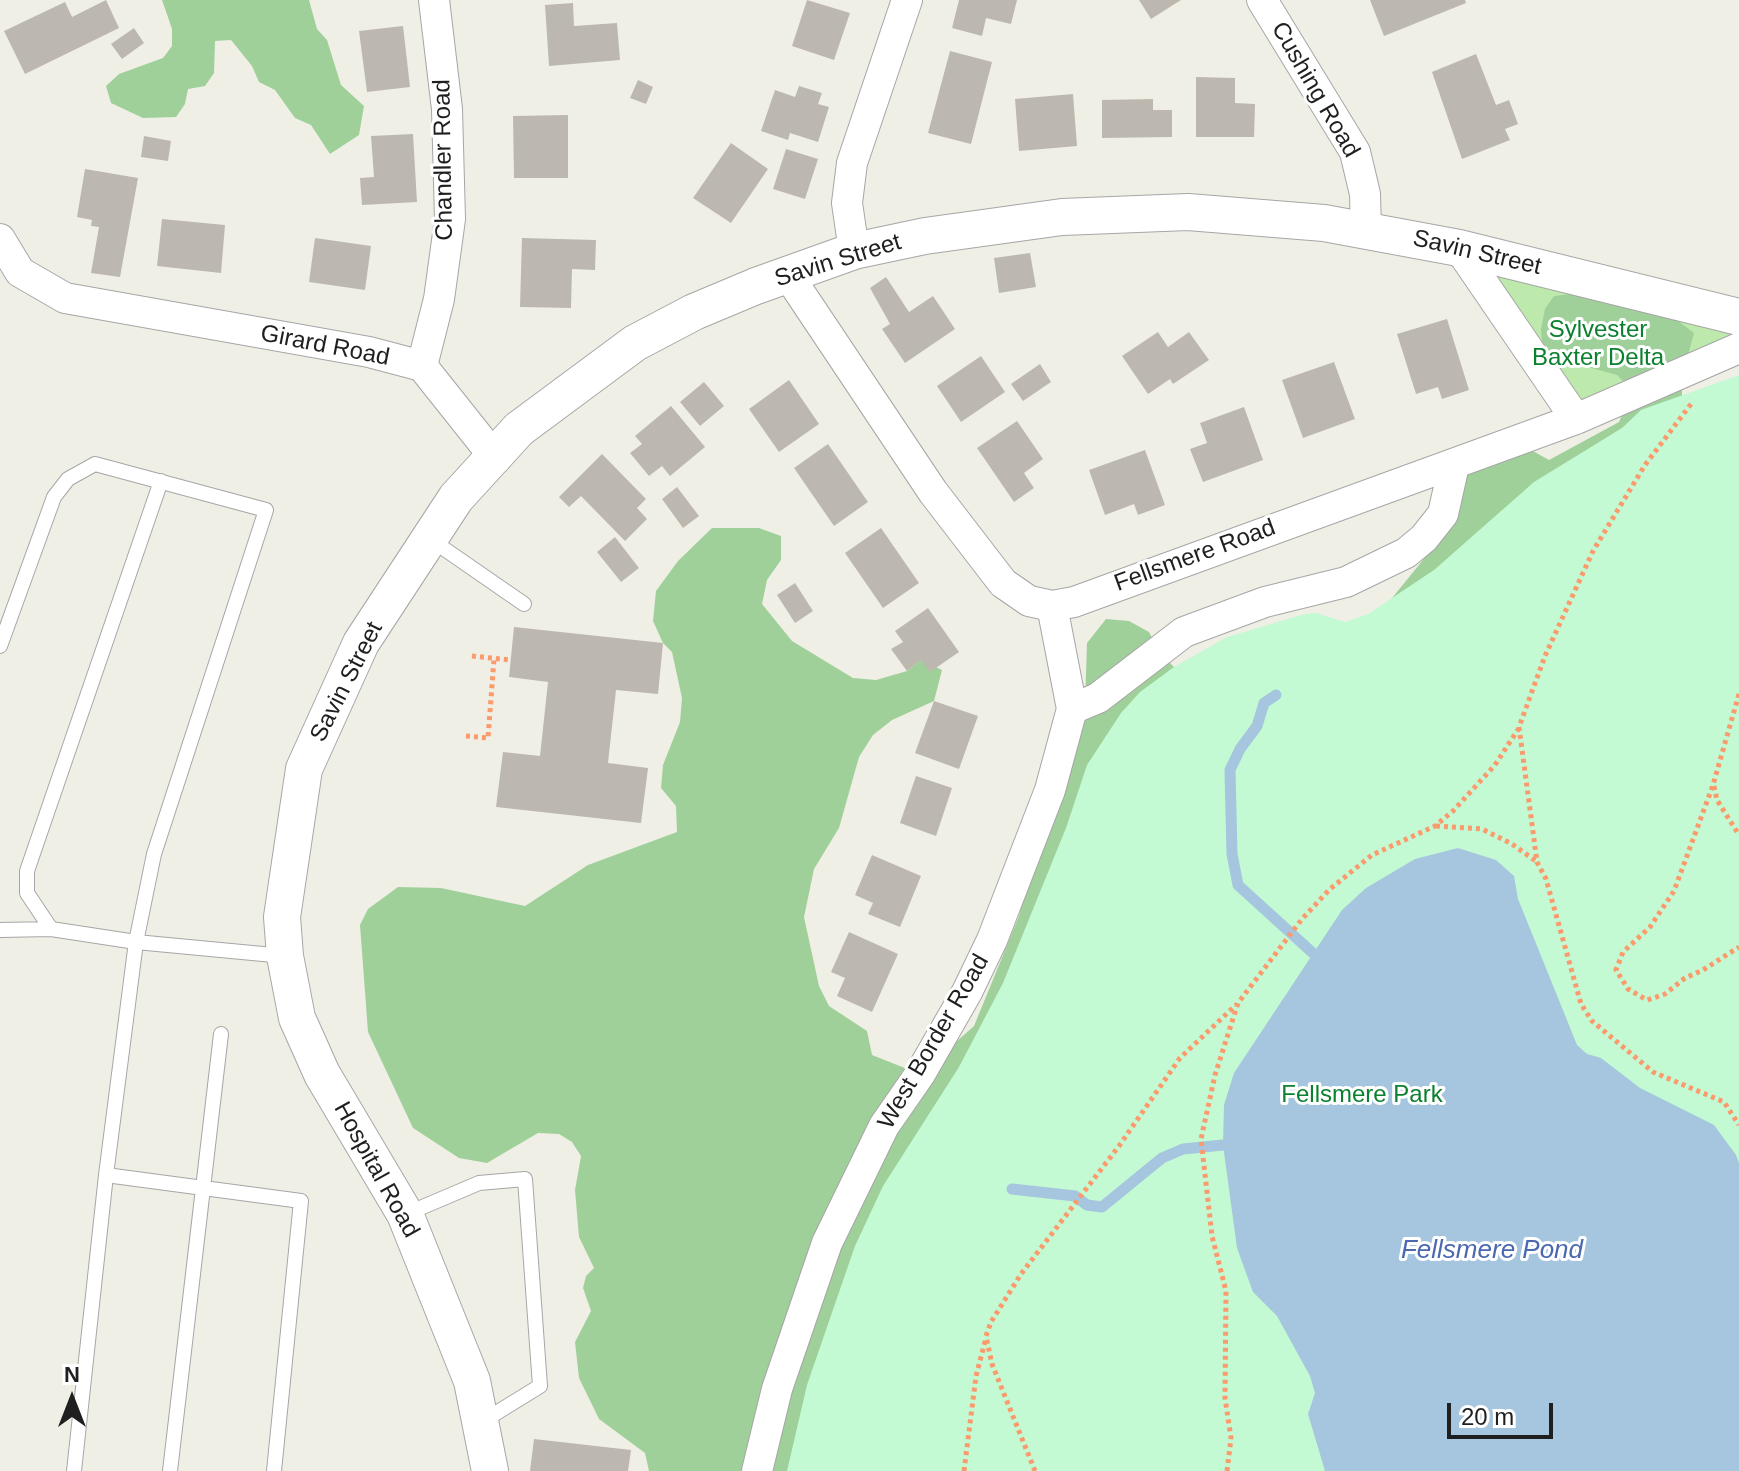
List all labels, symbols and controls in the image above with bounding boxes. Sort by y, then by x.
street label: Cushing Road [1265,17,1365,163]
street label: Chandler Road [428,79,460,241]
street label: Savin Street [1410,224,1544,282]
street label: Savin Street [771,228,905,294]
park label: Sylvester Baxter Delta [1532,316,1664,372]
street label: Girard Road [258,319,392,373]
street label: Fellsmere Road [1110,514,1280,598]
street label: Savin Street [304,617,390,747]
street label: West Border Road [872,950,996,1134]
park label: Fellsmere Park [1281,1081,1443,1109]
street label: Hospital Road [327,1097,425,1243]
water label: Fellsmere Pond [1401,1235,1583,1267]
north arrow [32,1359,112,1439]
text: N [64,1362,80,1387]
scale bar [1451,1387,1557,1437]
text: 20 m [1461,1403,1514,1430]

